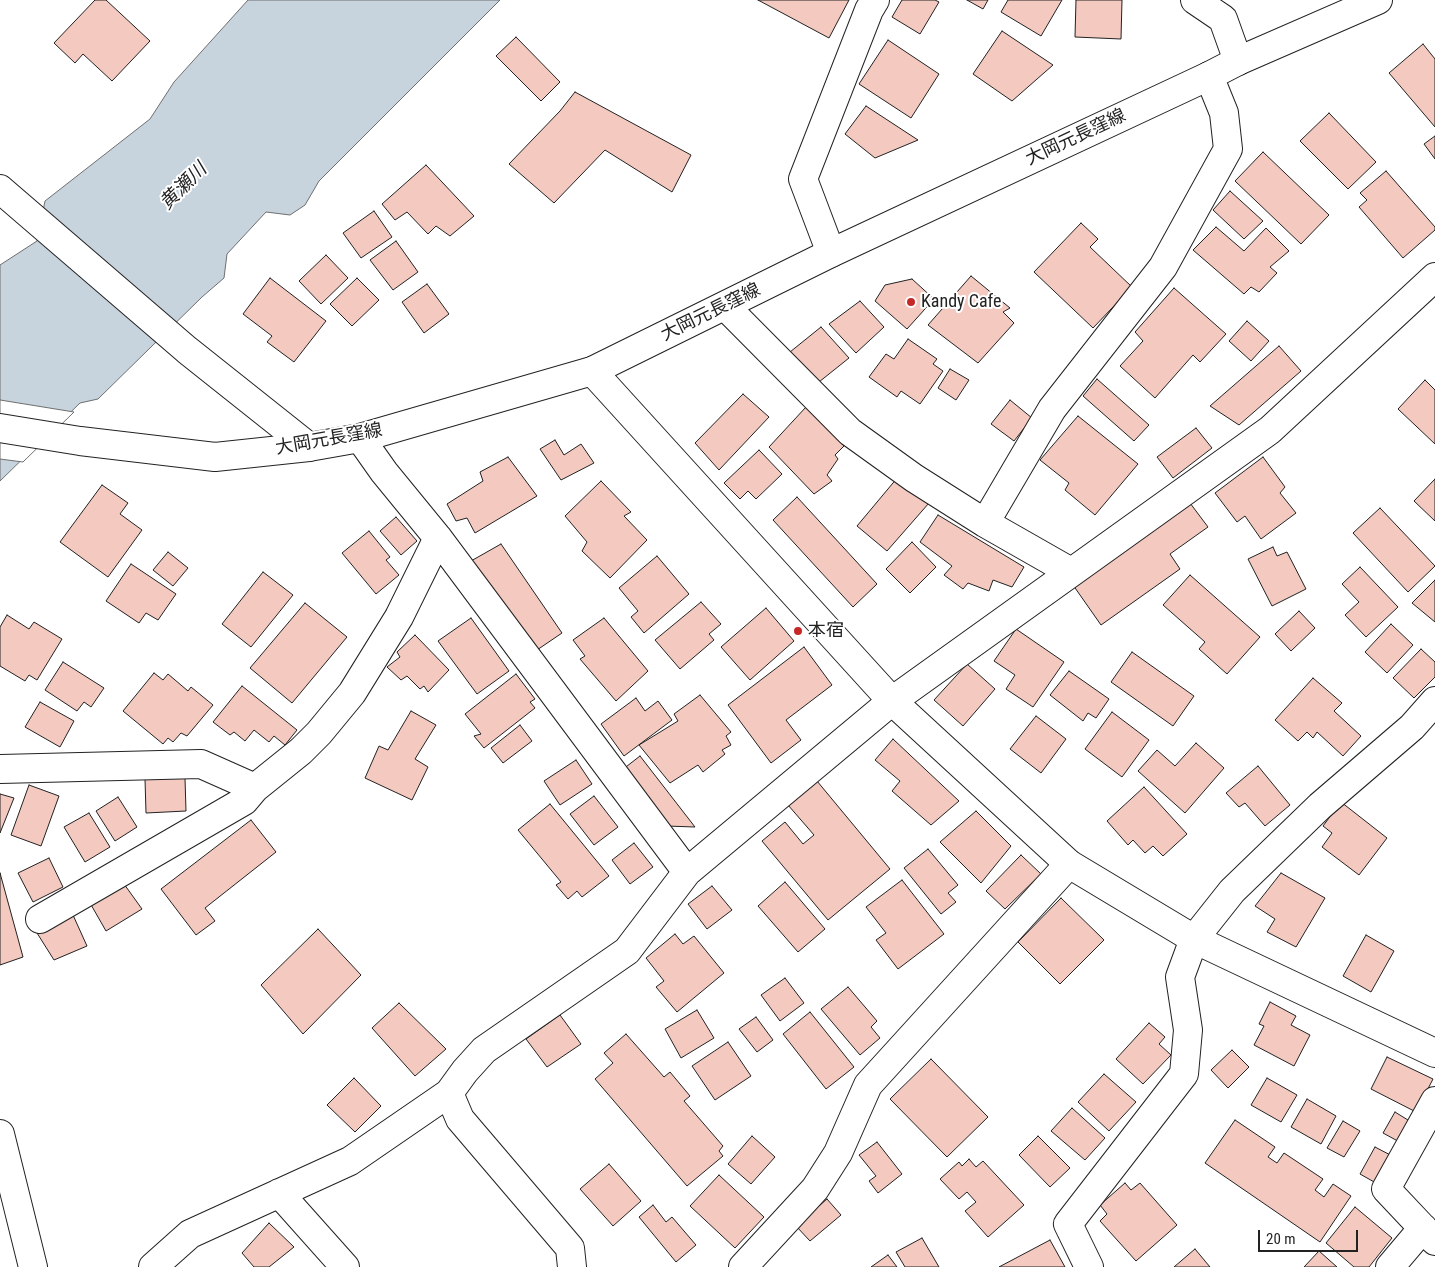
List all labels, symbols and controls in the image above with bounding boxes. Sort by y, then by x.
street label: 大岡元長窪線 [1022,105,1130,171]
water label: 黄瀬川 [156,159,212,215]
street label: 大岡元長窪線 [658,280,764,346]
place label: Kandy Cafe [921,291,1001,313]
marker: Kandy Cafe [905,296,917,308]
street label: 大岡元長窪線 [274,420,384,460]
place label: 本宿 [808,620,844,642]
marker: 本宿 [792,625,804,637]
scale bar [1260,1220,1360,1252]
text: 20 m [1266,1230,1296,1248]

